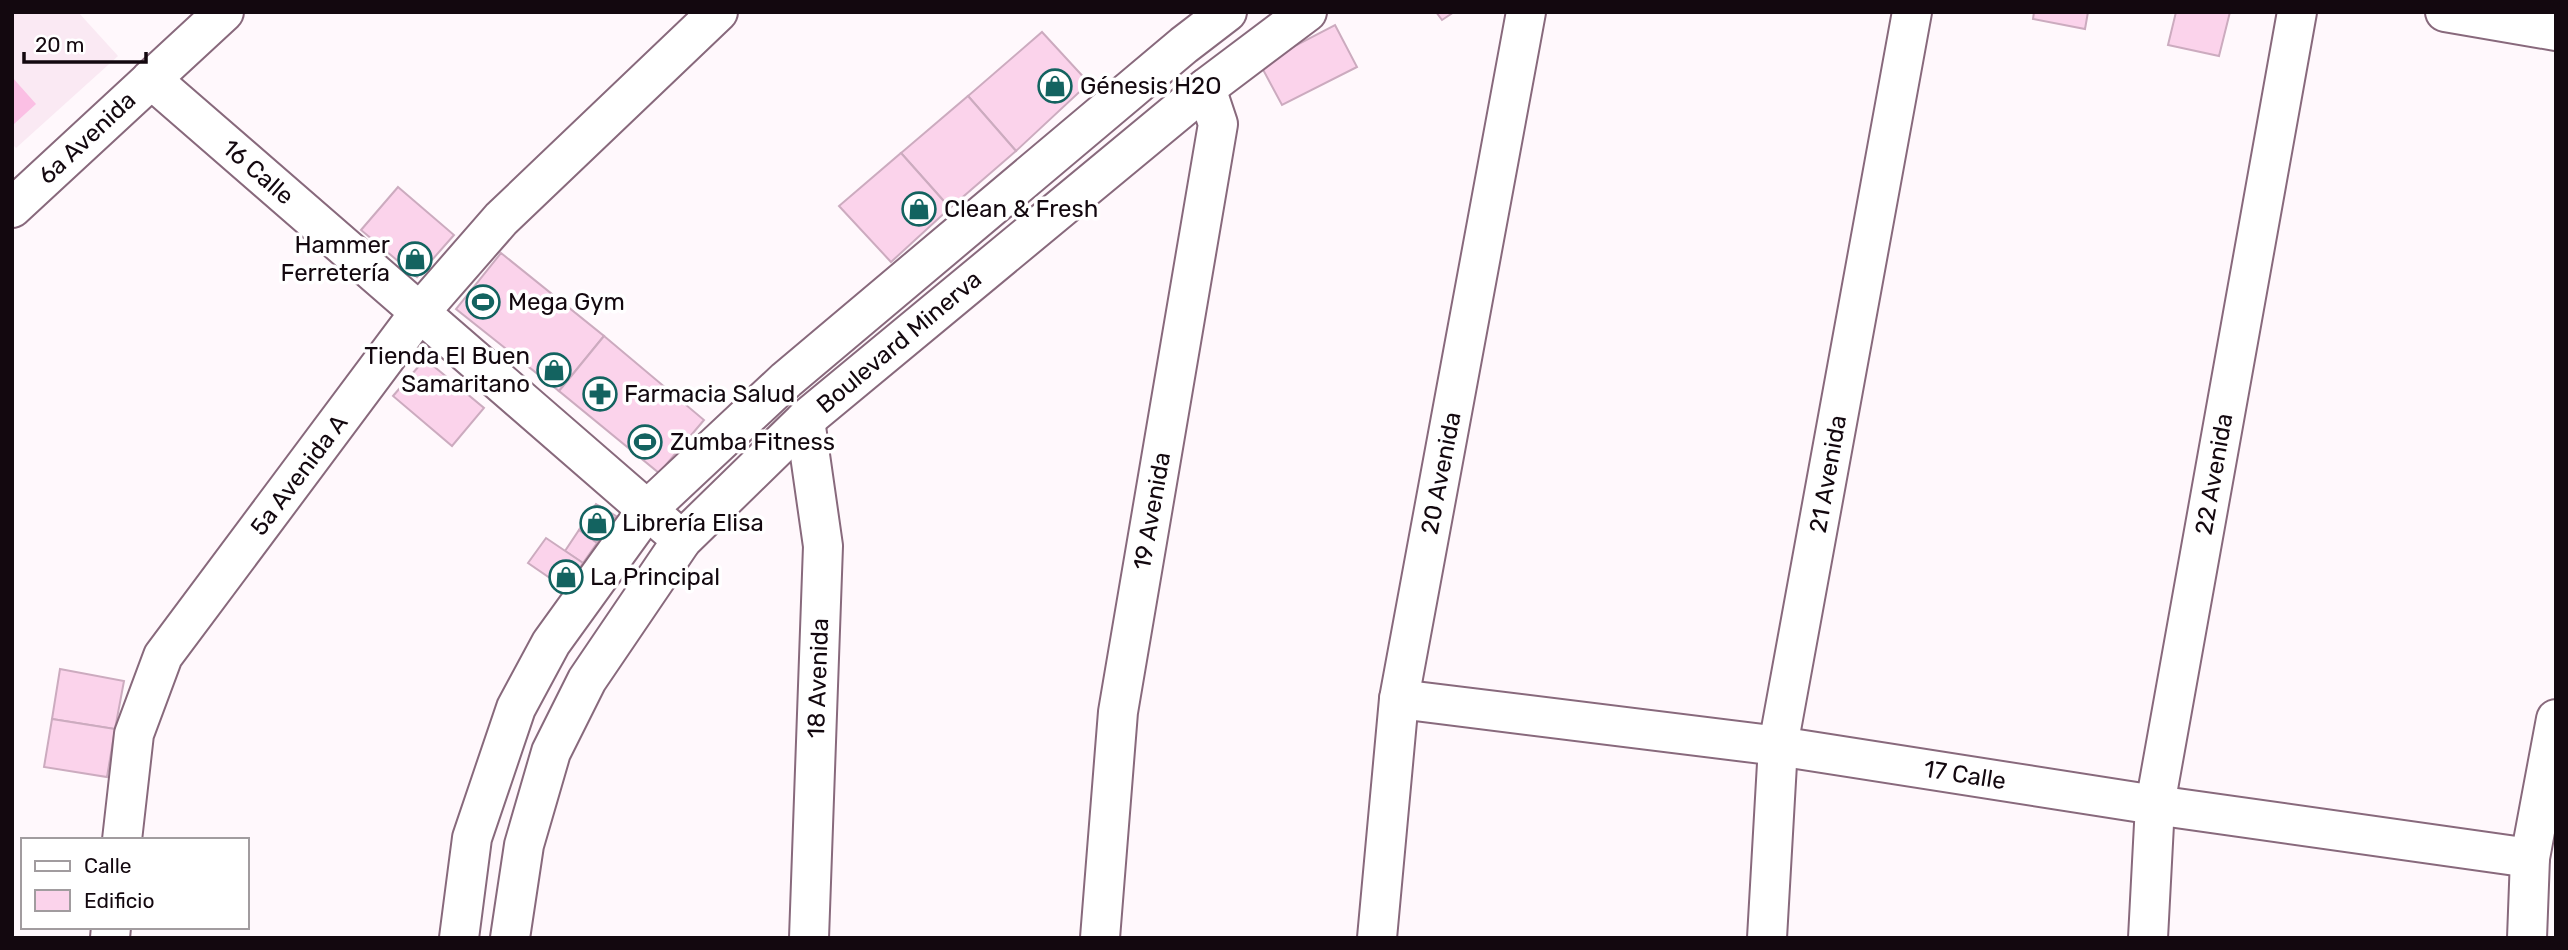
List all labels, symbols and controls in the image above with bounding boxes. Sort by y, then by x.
scale bar [24,21,147,65]
text: 20 m [35,32,84,57]
shop icon: Génesis H2O [1036,67,1074,105]
place label: Génesis H2O [1080,72,1221,100]
street label: 6a Avenida [33,86,141,190]
street label: 16 Calle [217,134,299,210]
shop icon: Clean & Fresh [900,190,938,228]
place label: Clean & Fresh [944,195,1098,223]
place label: Hammer Ferretería [280,231,390,287]
shop icon: Hammer Ferretería [396,240,434,278]
street label: Boulevard Minerva [811,265,987,419]
sports icon: Mega Gym [464,283,502,321]
place label: Mega Gym [508,288,625,316]
place label: Tienda El Buen Samaritano [364,342,530,398]
shop icon: Tienda El Buen Samaritano [535,351,573,389]
pharmacy icon: Farmacia Salud [581,375,619,413]
place label: Farmacia Salud [624,380,795,408]
street label: 5a Avenida A [245,409,353,541]
street label: 20 Avenida [1415,409,1467,537]
street label: 22 Avenida [2190,411,2238,537]
street label: 21 Avenida [1804,413,1852,535]
sports icon: Zumba Fitness [626,423,664,461]
place label: Zumba Fitness [670,428,835,456]
street label: 19 Avenida [1128,450,1176,572]
shop icon: Librería Elisa [578,504,616,542]
place label: Librería Elisa [622,509,764,537]
shop icon: La Principal [547,558,585,596]
place label: La Principal [590,563,720,591]
street label: 18 Avenida [802,617,834,739]
street label: 17 Calle [1922,755,2008,795]
legend [21,838,248,929]
text: Calle [84,853,132,878]
text: Edificio [84,888,154,913]

